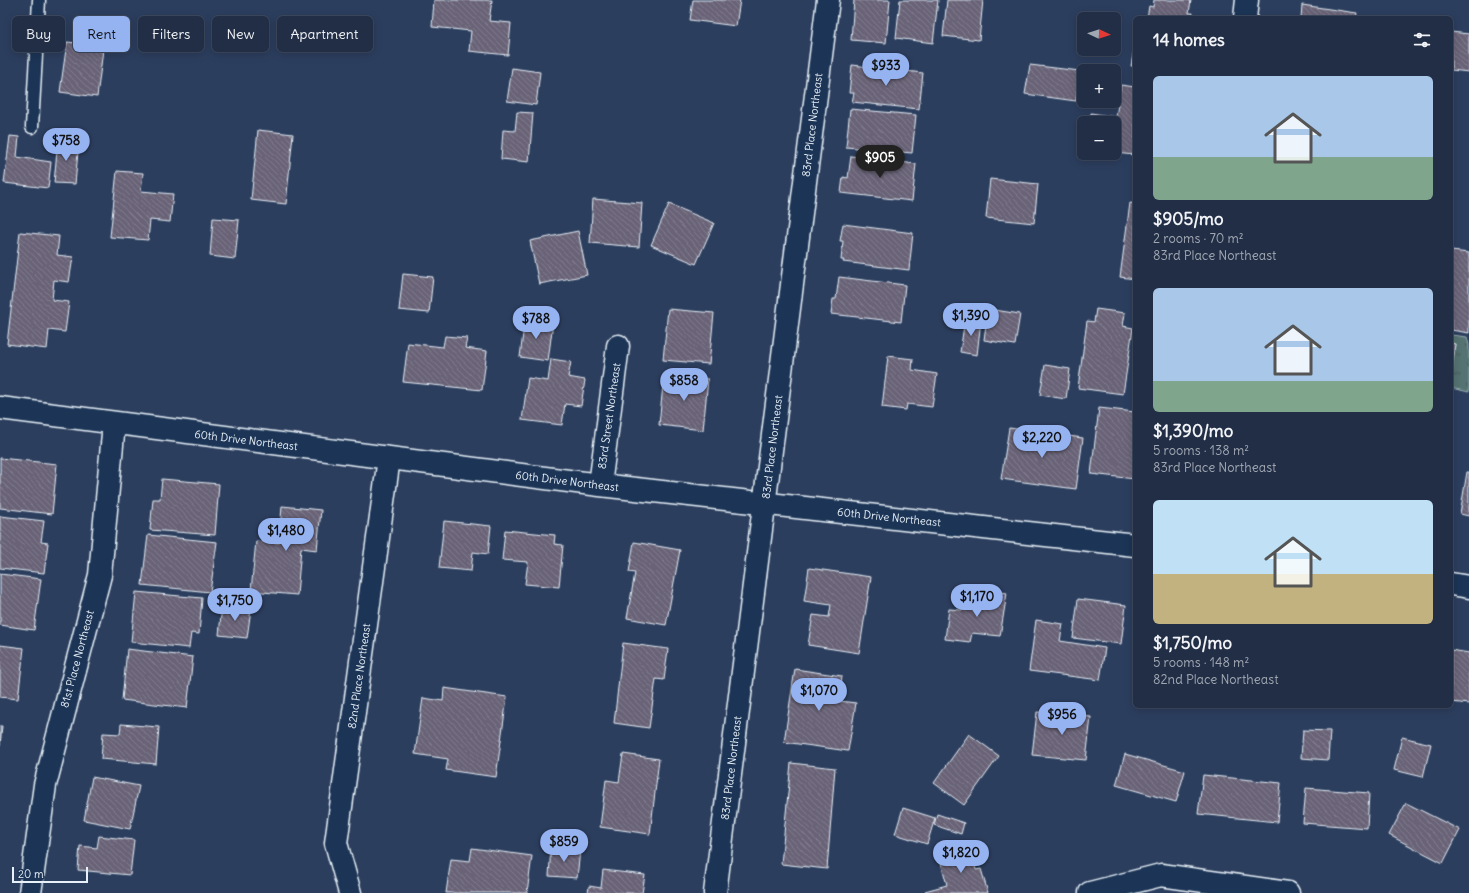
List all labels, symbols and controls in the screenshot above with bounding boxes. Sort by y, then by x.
north arrow [1077,12,1121,56]
map controls [1077,12,1121,160]
chip: Buy [12,16,65,52]
chip: Rent [73,16,130,52]
chip: Filters [138,16,204,52]
chip: New [212,16,269,52]
chip: Apartment [277,16,373,52]
text: 14 homes [1153,29,1225,51]
icon: filters [1411,29,1433,51]
pin: $933 [862,53,910,87]
text: $933 [871,57,901,74]
button: + [1077,64,1121,108]
street label: 83rd Place Northeast [799,72,825,178]
icon: home [1257,102,1329,174]
button: − [1077,116,1121,160]
pin: $758 [42,128,90,162]
text: $758 [52,132,80,149]
pin: $905 [856,145,904,179]
text: $905 [865,149,895,166]
text: $905/mo [1153,208,1224,230]
text: 2 rooms · 70 m² [1153,230,1244,247]
text: 83rd Place Northeast [1153,247,1276,264]
pin: $1,390 [938,303,1004,337]
pin: $788 [512,306,560,340]
text: $1,390 [952,307,990,324]
text: $788 [522,310,550,327]
icon: home [1257,314,1329,386]
street label: 83rd Street Northeast [595,362,623,470]
pin: $858 [660,368,708,402]
text: $858 [669,372,699,389]
street label: 83rd Place Northeast [759,394,785,500]
text: $1,390/mo [1153,420,1233,442]
pin: $2,220 [1009,425,1075,459]
street label: 60th Drive Northeast [194,427,299,453]
text: $2,220 [1022,429,1062,446]
text: 5 rooms · 138 m² [1153,442,1249,459]
text: 83rd Place Northeast [1153,459,1276,476]
street label: 60th Drive Northeast [515,468,620,494]
street label: 60th Drive Northeast [837,505,942,529]
pin: $1,480 [253,518,319,552]
text: $1,480 [267,522,305,539]
icon: home [1257,526,1329,598]
pin: $1,170 [944,584,1010,618]
pin: $1,750 [202,588,268,622]
text: $1,170 [960,588,994,605]
text: $1,750 [216,592,254,609]
street label: 81st Place Northeast [57,608,97,709]
street label: 82nd Place Northeast [345,622,373,730]
text: $1,750/mo [1153,632,1232,654]
text: 5 rooms · 148 m² [1153,654,1249,671]
text: 82nd Place Northeast [1153,671,1279,688]
pin: $1,070 [786,678,852,712]
text: $1,070 [800,682,838,699]
pin: $956 [1038,702,1086,736]
text: $956 [1047,706,1077,723]
street label: 83rd Place Northeast [718,715,744,821]
pin: $859 [540,829,588,863]
text: $859 [549,833,579,850]
pin: $1,820 [928,840,994,874]
text: $1,820 [942,844,980,861]
scale bar [12,865,88,884]
text: 20 m [18,867,44,881]

